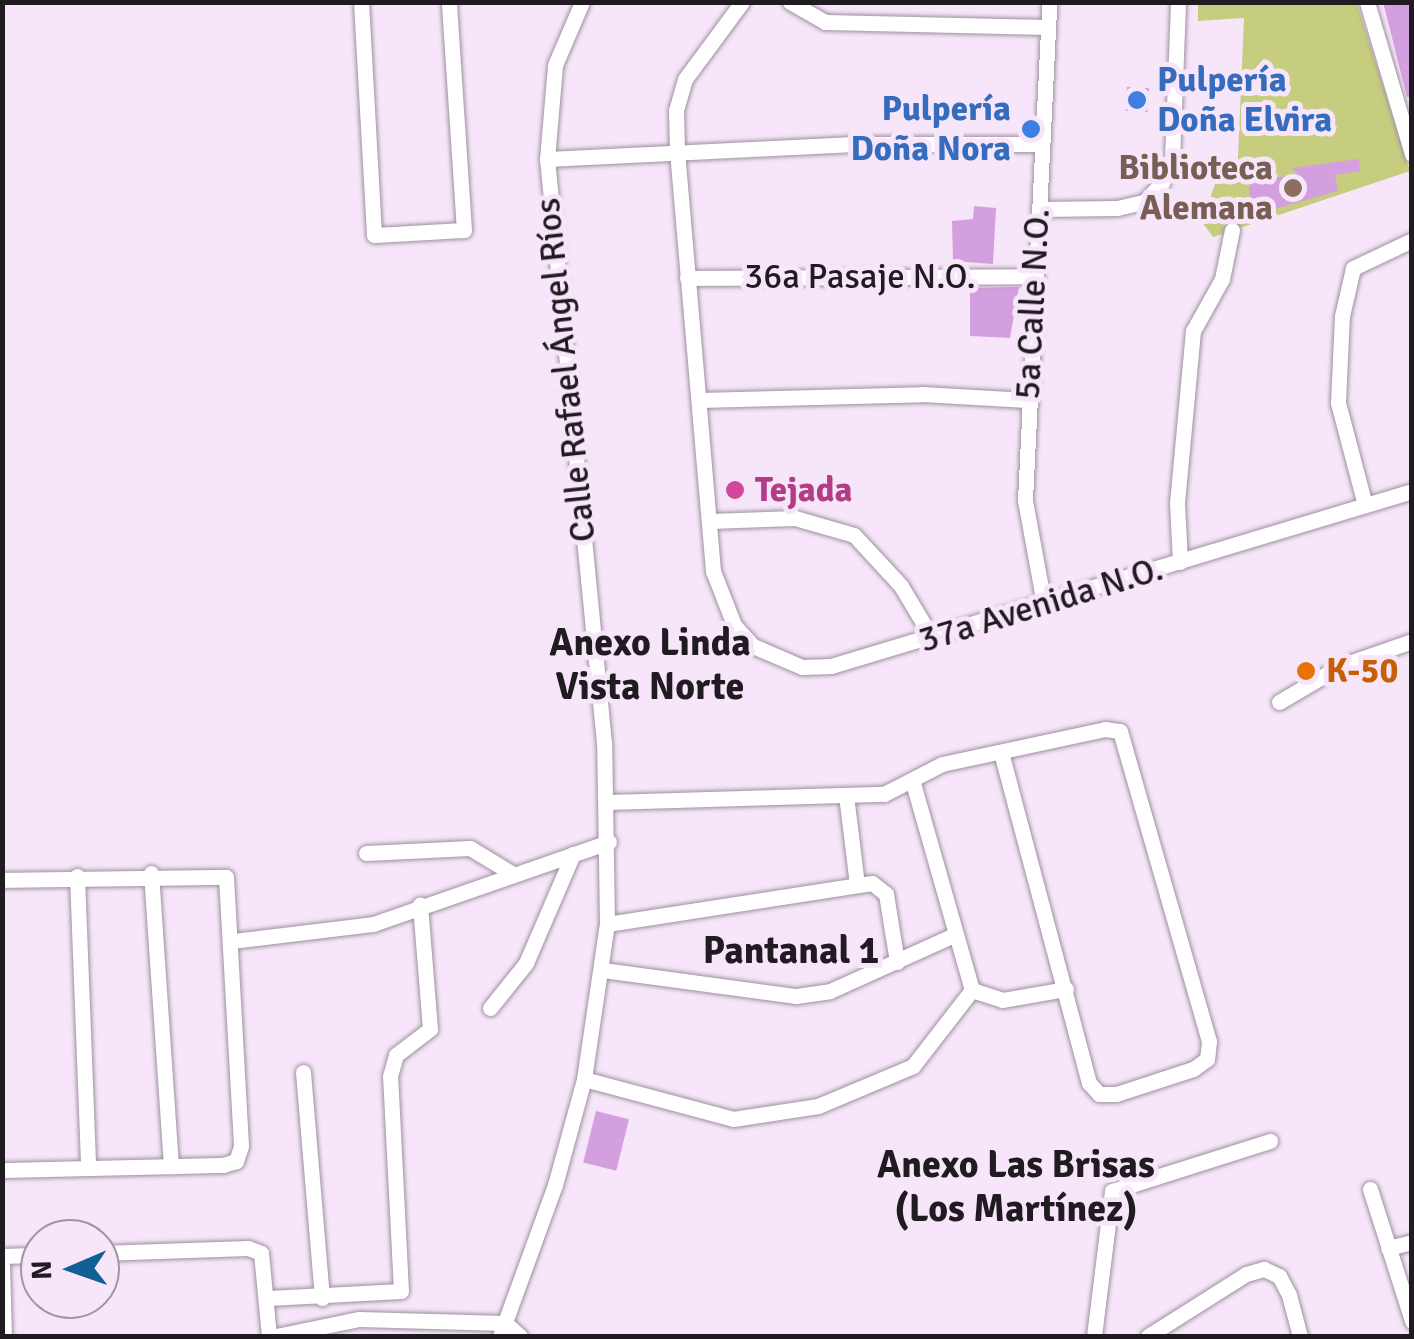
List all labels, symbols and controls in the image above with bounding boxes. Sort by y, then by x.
place label: Pulpería Doña Elvira [1157,59,1332,141]
place label: Pulpería Doña Nora [850,88,1011,170]
marker: Pulpería Doña Elvira [1126,89,1148,111]
marker: Pulpería Doña Nora [1020,118,1042,140]
place label: Biblioteca Alemana [1118,147,1273,229]
marker: Biblioteca Alemana [1282,177,1304,199]
street label: Calle Rafael Ángel Ríos [527,196,605,544]
street label: 5a Calle N.O. [1007,207,1059,401]
street label: 36a Pasaje N.O. [744,256,976,298]
place label: Tejada [755,469,852,511]
marker: Tejada [724,479,746,501]
street label: 37a Avenida N.O. [914,548,1168,662]
district label: Anexo Linda Vista Norte [549,620,751,709]
place label: K-50 [1326,650,1398,692]
marker: K-50 [1295,660,1317,682]
district label: Pantanal 1 [703,928,879,974]
district label: Anexo Las Brisas (Los Martínez) [877,1142,1155,1232]
north arrow [20,1219,120,1319]
text: N [25,1260,59,1280]

